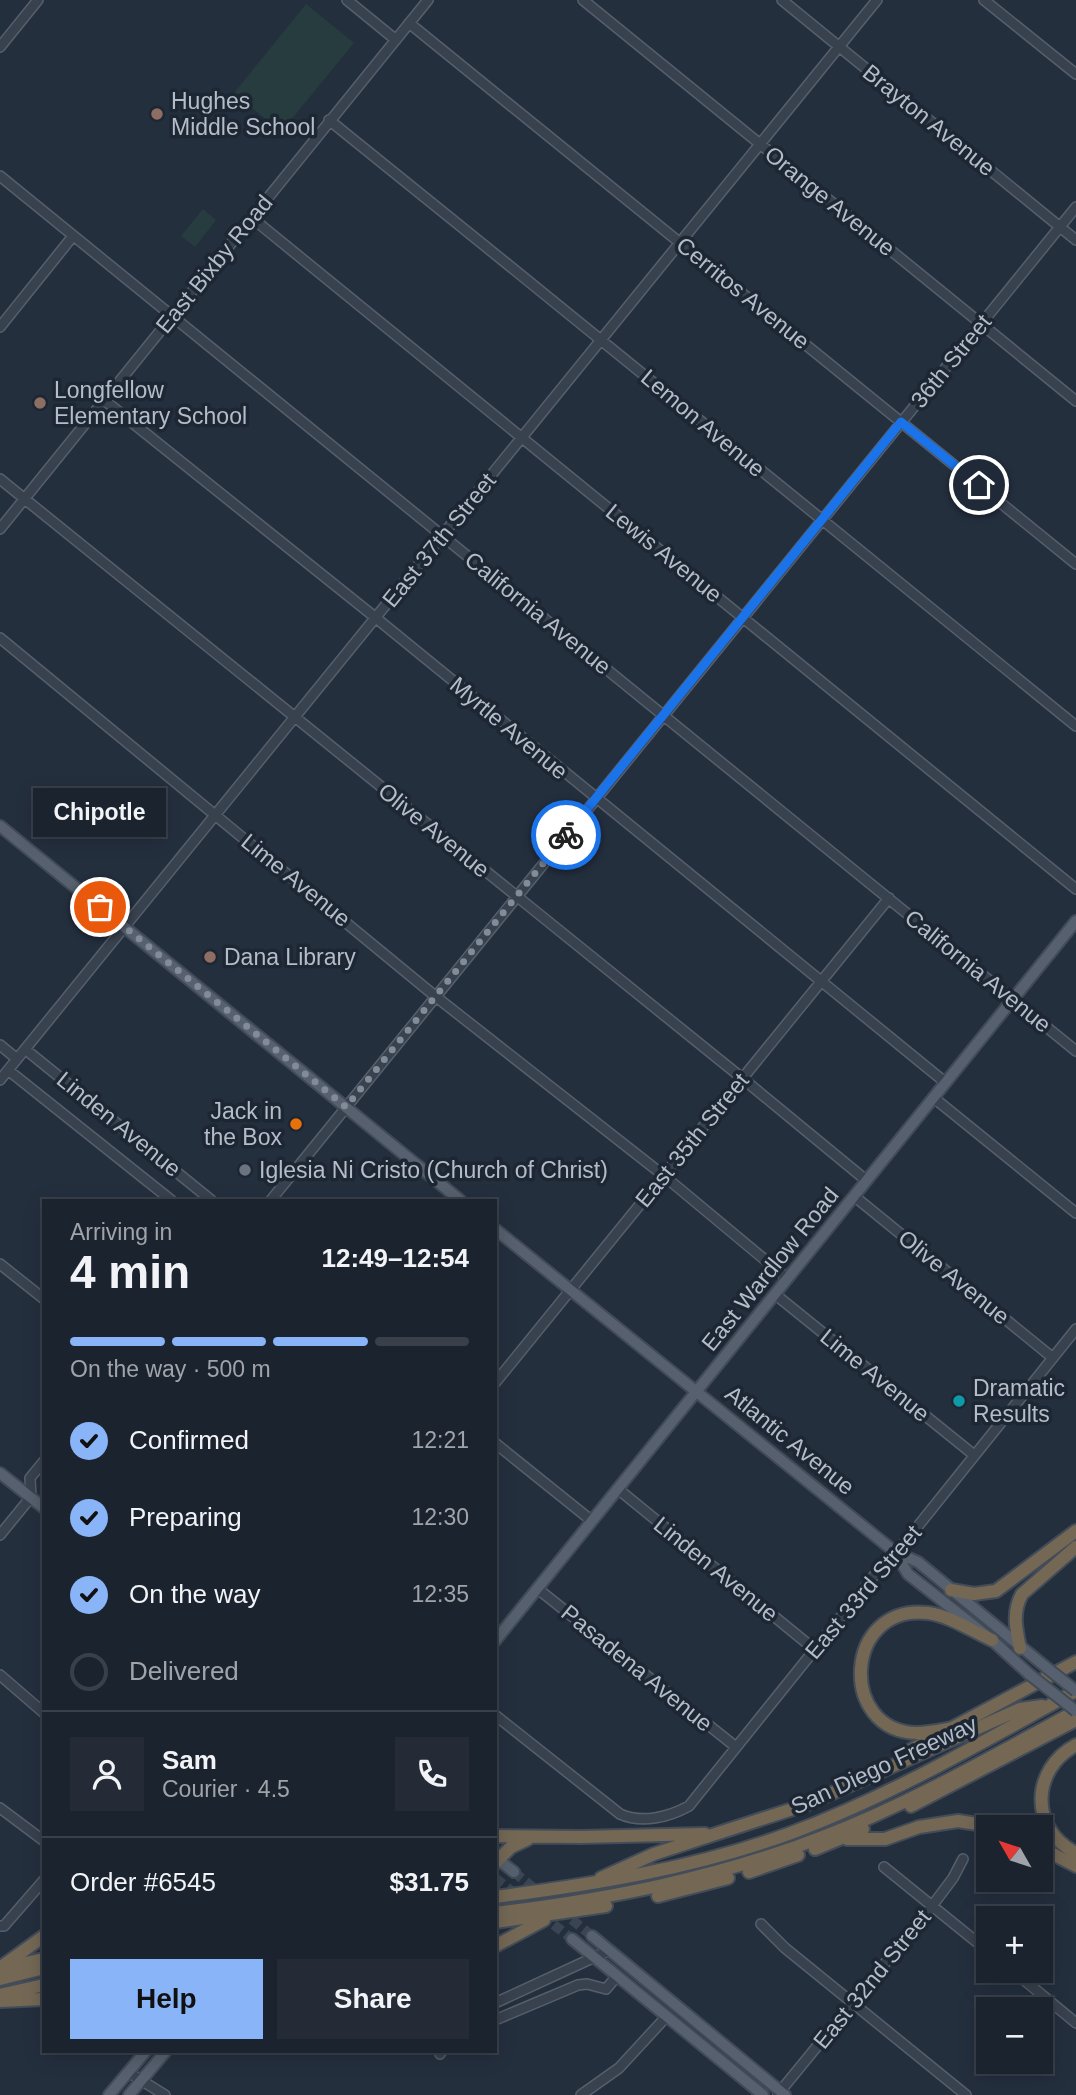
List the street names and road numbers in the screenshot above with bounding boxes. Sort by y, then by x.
street label: Brayton Avenue [858,59,1000,181]
street label: Orange Avenue [760,141,900,261]
street label: East Bixby Road [150,190,278,338]
street label: Cerritos Avenue [671,232,815,354]
street label: 36th Street [905,309,997,413]
street label: Lemon Avenue [636,364,770,482]
street label: East 37th Street [377,467,501,612]
street label: Lewis Avenue [601,498,727,608]
street label: California Avenue [460,546,616,680]
street label: Myrtle Avenue [445,671,573,785]
street label: Olive Avenue [373,777,495,883]
street label: Lime Avenue [236,828,356,932]
street label: California Avenue [900,904,1056,1038]
street label: Linden Avenue [52,1066,186,1182]
street label: East 35th Street [630,1067,754,1212]
street label: East Wardlow Road [696,1182,844,1356]
street label: Olive Avenue [893,1224,1015,1330]
street label: Lime Avenue [815,1323,935,1427]
street label: Atlantic Avenue [720,1380,860,1500]
street label: Linden Avenue [649,1511,783,1627]
street label: East 33rd Street [800,1520,927,1664]
street label: Pasadena Avenue [556,1599,718,1737]
street label: San Diego Freeway [787,1710,981,1819]
street label: East 32nd Street [808,1904,936,2054]

